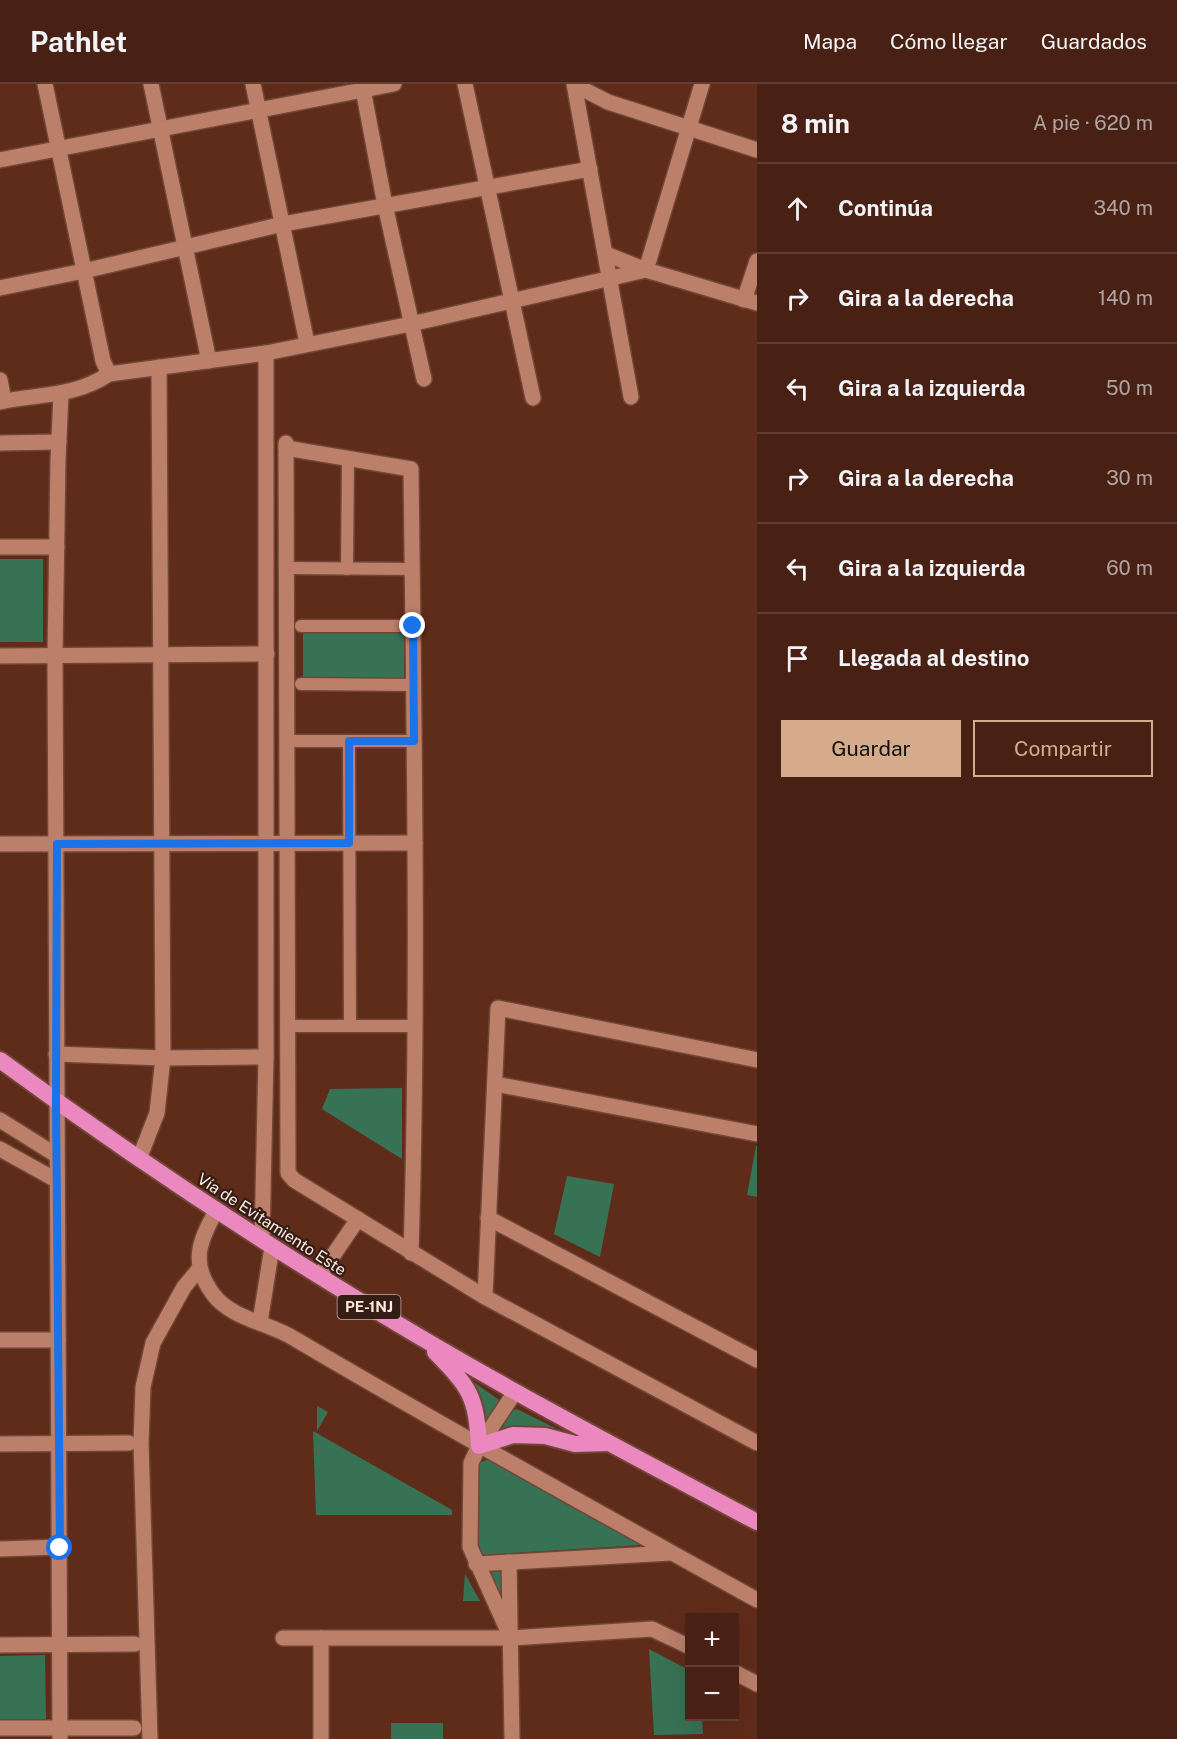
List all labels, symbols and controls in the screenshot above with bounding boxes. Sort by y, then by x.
text: Pathlet [30,25,127,58]
text: Mapa [803,29,857,54]
text: Cómo llegar [890,29,1008,54]
text: Guardados [1041,29,1147,54]
text: 8 min [781,108,850,139]
text: A pie · 620 m [1033,111,1153,135]
icon: ahead [781,192,814,225]
text: Continúa [838,195,933,221]
text: 340 m [1093,196,1153,220]
icon: right [781,282,814,315]
text: Gira a la derecha [838,285,1014,311]
text: 140 m [1098,286,1153,310]
icon: left [781,372,814,405]
text: Gira a la izquierda [838,375,1025,401]
text: 50 m [1106,376,1153,400]
icon: right [781,462,814,495]
text: Gira a la derecha [838,465,1014,491]
text: 30 m [1106,466,1153,490]
icon: left [781,552,814,585]
text: Gira a la izquierda [838,555,1025,581]
text: 60 m [1106,556,1153,580]
route end [399,612,425,638]
icon: arrive [781,642,814,675]
text: Llegada al destino [838,645,1029,671]
button: Guardar [781,720,961,777]
button: Compartir [973,720,1153,777]
street label: Vía de Evitamiento Este [194,1169,350,1280]
road number: PE-1NJ [338,1295,400,1319]
route start [46,1534,72,1560]
map controls [685,1613,739,1721]
button: + [685,1613,739,1667]
button: − [685,1667,739,1721]

